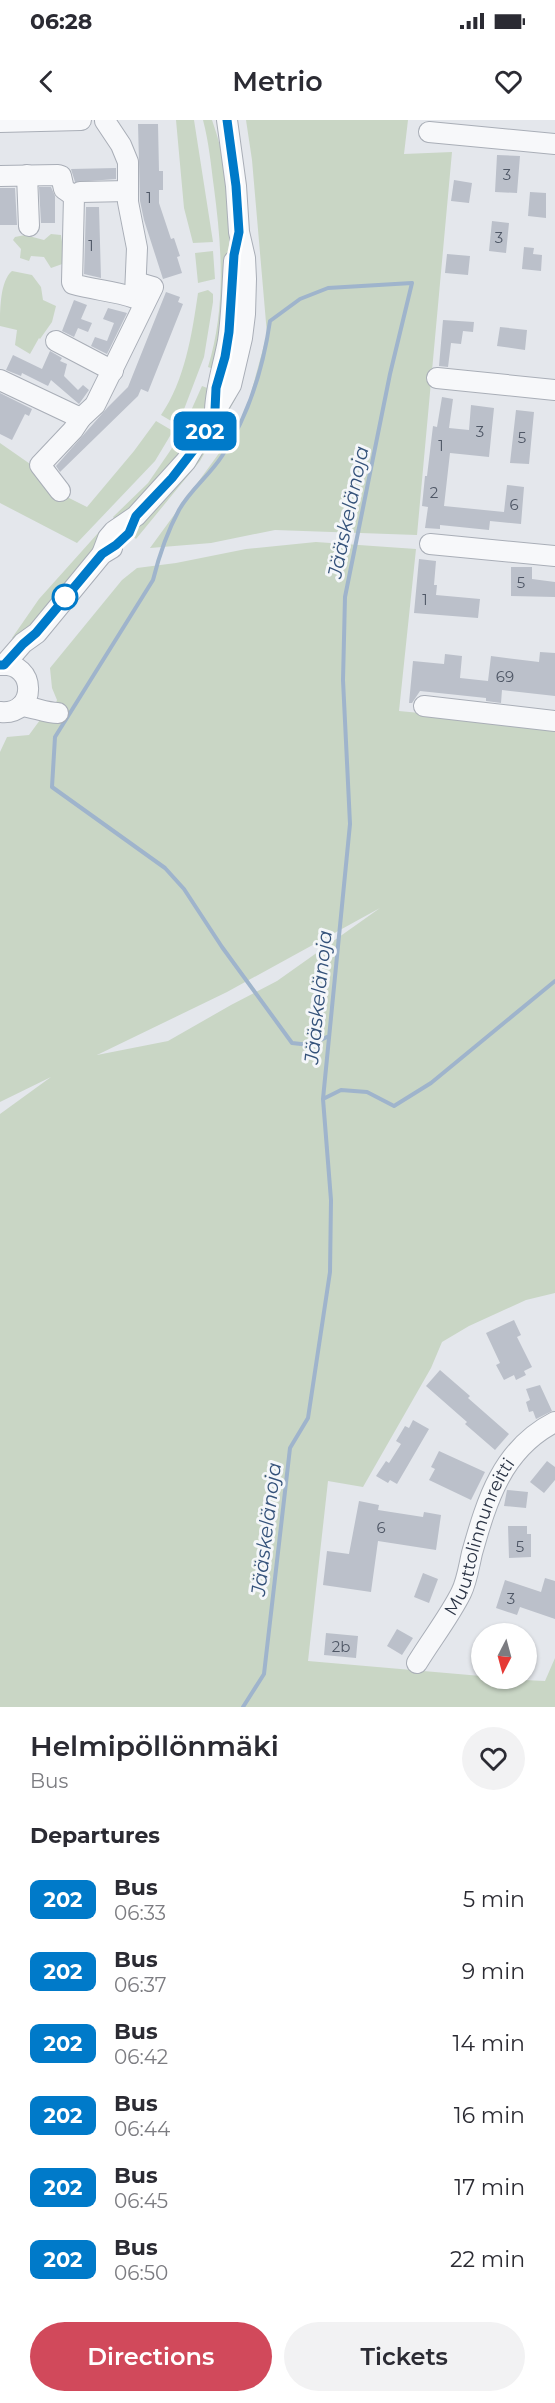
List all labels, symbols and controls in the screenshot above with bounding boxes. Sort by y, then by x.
text: 06:28 [30,8,92,35]
icon: back [30,65,63,98]
text: Metrio [232,65,323,98]
icon: heart [492,65,525,98]
house number: 3 [503,165,511,184]
house number: 1 [146,188,152,207]
house number: 3 [495,228,503,247]
house number: 1 [88,236,94,255]
line badge: 202 [170,412,240,450]
text: 202 [186,419,224,444]
house number: 3 [476,422,484,441]
house number: 5 [518,428,526,447]
house number: 1 [438,436,444,455]
water label: Jääskelänoja [322,444,374,581]
house number: 2 [430,483,438,502]
house number: 6 [509,495,519,514]
house number: 5 [517,573,525,592]
unlabelled marker [52,584,78,610]
house number: 1 [422,590,428,609]
house number: 69 [496,667,514,686]
water label: Jääskelänoja [299,929,337,1066]
street label: Muuttolinnunreitti [440,1454,519,1620]
water label: Jääskelänoja [246,1461,286,1598]
house number: 6 [376,1518,386,1537]
house number: 5 [516,1537,524,1556]
house number: 3 [507,1589,515,1608]
north arrow [471,1623,537,1689]
map controls [471,1623,537,1689]
house number: 2b [332,1637,350,1656]
button: heart [462,1727,525,1790]
text: Helmipöllönmäki [30,1729,279,1763]
text: Bus [30,1769,68,1793]
text: Departures [30,1822,160,1849]
text: Bus [114,1874,158,1901]
text: 5 min [463,1886,525,1913]
text: 202 [44,1887,82,1912]
text: 06:33 [114,1901,166,1925]
text: Bus [114,1946,158,1973]
text: 9 min [462,1958,525,1985]
text: 202 [44,1959,82,1984]
text: 06:37 [114,1973,166,1997]
text: Bus [114,2018,158,2045]
text: 14 min [453,2030,525,2057]
text: 202 [44,2031,82,2056]
text: 06:42 [114,2045,168,2069]
text: Bus [114,2090,158,2117]
text: 16 min [454,2102,525,2129]
text: 202 [44,2103,82,2128]
text: 06:44 [114,2117,170,2141]
text: Bus [114,2162,158,2189]
text: 17 min [454,2174,525,2201]
text: 202 [44,2175,82,2200]
text: 06:45 [114,2189,168,2213]
text: Bus [114,2234,158,2261]
text: 22 min [450,2246,525,2273]
text: 202 [44,2247,82,2272]
text: 06:50 [114,2261,168,2285]
button: Directions [30,2322,272,2391]
button: Tickets [284,2322,525,2391]

